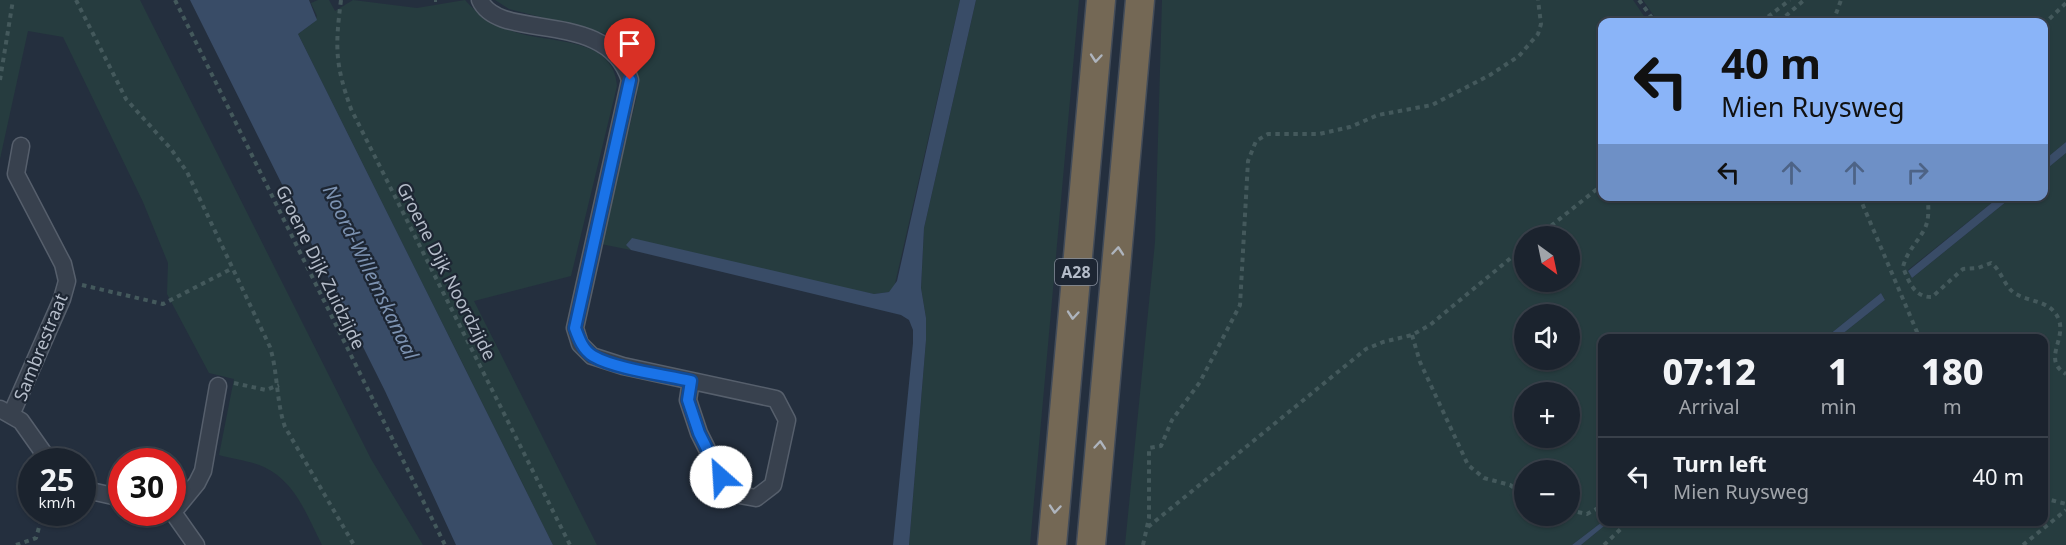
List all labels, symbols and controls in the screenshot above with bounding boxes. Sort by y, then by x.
pin [604,18,655,80]
icon: arrive [613,27,646,60]
text: 40 m [1721,34,1821,91]
icon: left [1622,42,1700,120]
one-way arrow [1090,54,1103,63]
text: Mien Ruysweg [1721,88,1905,125]
icon: left [1712,156,1745,189]
icon: ahead [1775,156,1808,189]
icon: ahead [1838,156,1871,189]
icon: right [1901,156,1934,189]
street label: Groene Dijk Noordzijde [392,178,502,364]
water label: Noord-Willemskanaal [317,180,425,365]
street label: Groene Dijk Zuidzijde [271,181,371,353]
north arrow [1514,226,1580,292]
map controls [1514,226,1580,526]
one-way arrow [1111,246,1124,255]
road number: A28 [1055,259,1097,285]
street label: Sambrestraat [8,289,73,404]
button: sound [1514,304,1580,370]
one-way arrow [1067,311,1080,320]
text: 07:12 [1662,347,1756,396]
text: 1 [1828,347,1849,396]
text: 180 [1921,347,1984,396]
button: + [1514,382,1580,448]
text: Arrival [1679,393,1740,420]
text: min [1820,393,1857,420]
text: m [1943,393,1962,420]
one-way arrow [1093,440,1106,449]
position arrow [689,445,753,509]
speed limit sign: 30 [108,448,186,526]
text: Turn left [1673,448,1767,478]
text: 25 [40,459,74,500]
button: − [1514,460,1580,526]
icon: left [1622,460,1655,493]
text: 40 m [1973,461,2024,491]
text: Mien Ruysweg [1673,478,1809,505]
text: km/h [39,492,75,512]
one-way arrow [1049,505,1062,514]

